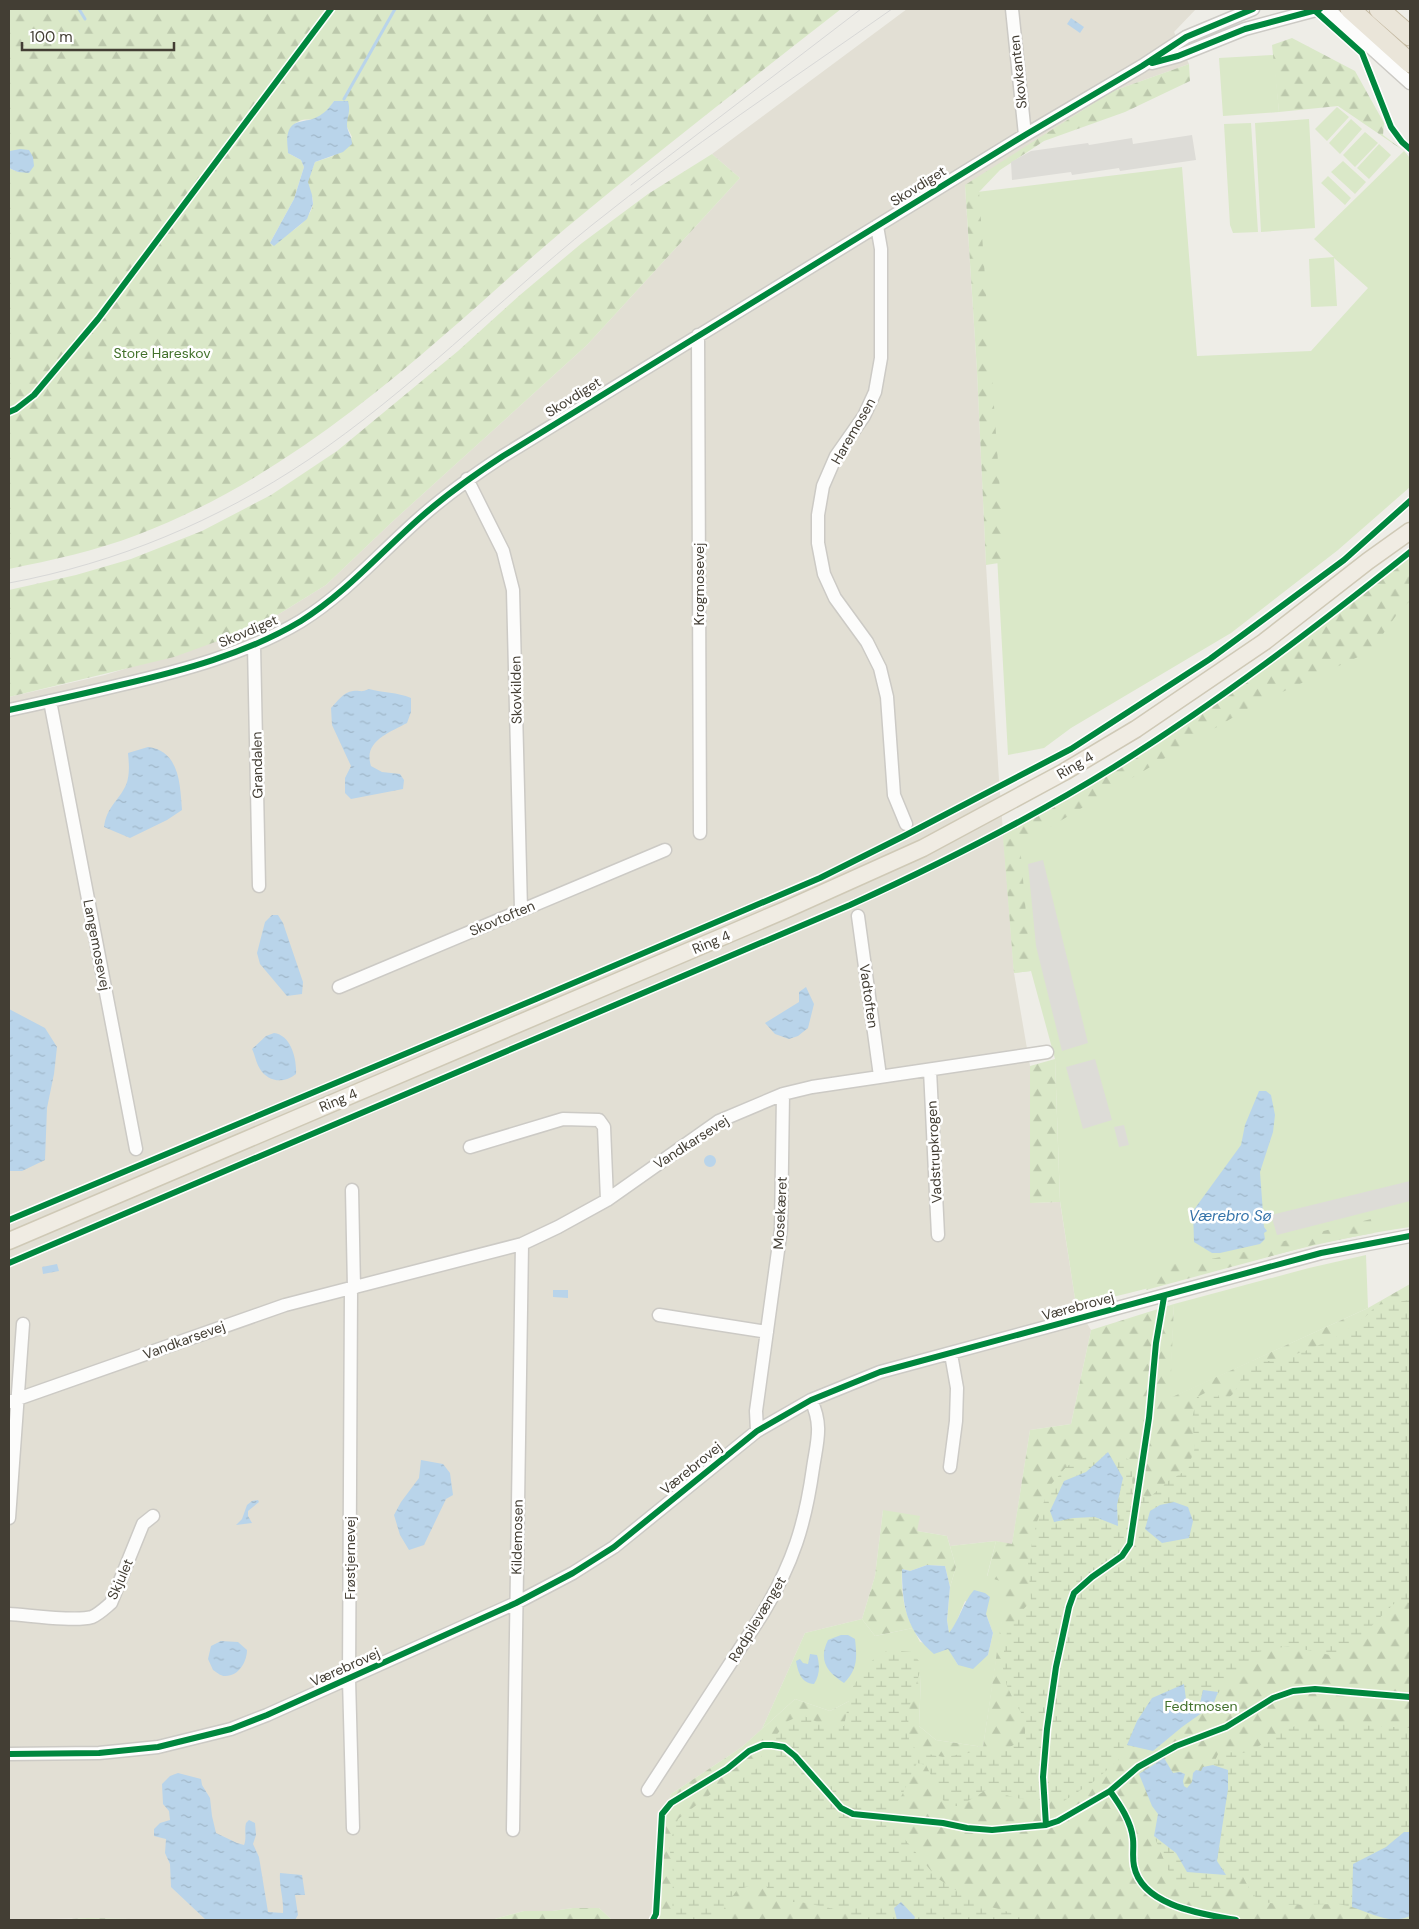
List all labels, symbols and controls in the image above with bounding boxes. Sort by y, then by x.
scale bar [22,20,175,52]
text: 100 m [30,27,73,47]
street label: Skovkanten [1005,34,1031,110]
street label: Skovdiget [887,162,949,210]
park label: Store Hareskov [113,344,211,362]
street label: Skovdiget [542,373,604,421]
street label: Haremosen [827,395,879,467]
street label: Krogmosevej [690,543,708,625]
street label: Skovdiget [216,610,280,652]
street label: Skovkilden [506,656,526,724]
street label: Grandalen [247,731,267,799]
street label: Ring 4 [1053,747,1097,783]
street label: Skovtoften [466,896,538,940]
street label: Langemosevej [79,898,115,992]
street label: Ring 4 [689,926,733,958]
street label: Vadtoften [856,963,882,1029]
street label: Ring 4 [316,1084,360,1116]
street label: Vadstrupkrogen [922,1100,946,1204]
street label: Vandkarsevej [650,1111,732,1173]
street label: Mosekæret [769,1176,791,1250]
water label: Værebro Sø [1189,1206,1272,1226]
street label: Værebrovej [1040,1288,1116,1324]
street label: Vandkarsevej [141,1317,227,1363]
street label: Værebrovej [656,1438,726,1498]
street label: Kildemosen [507,1499,527,1575]
street label: Frøstjernevej [341,1516,359,1600]
street label: Skjulet [103,1556,137,1602]
street label: Rødpilevænget [724,1573,790,1665]
street label: Værebrovej [307,1644,383,1690]
park label: Fedtmosen [1164,1697,1238,1715]

